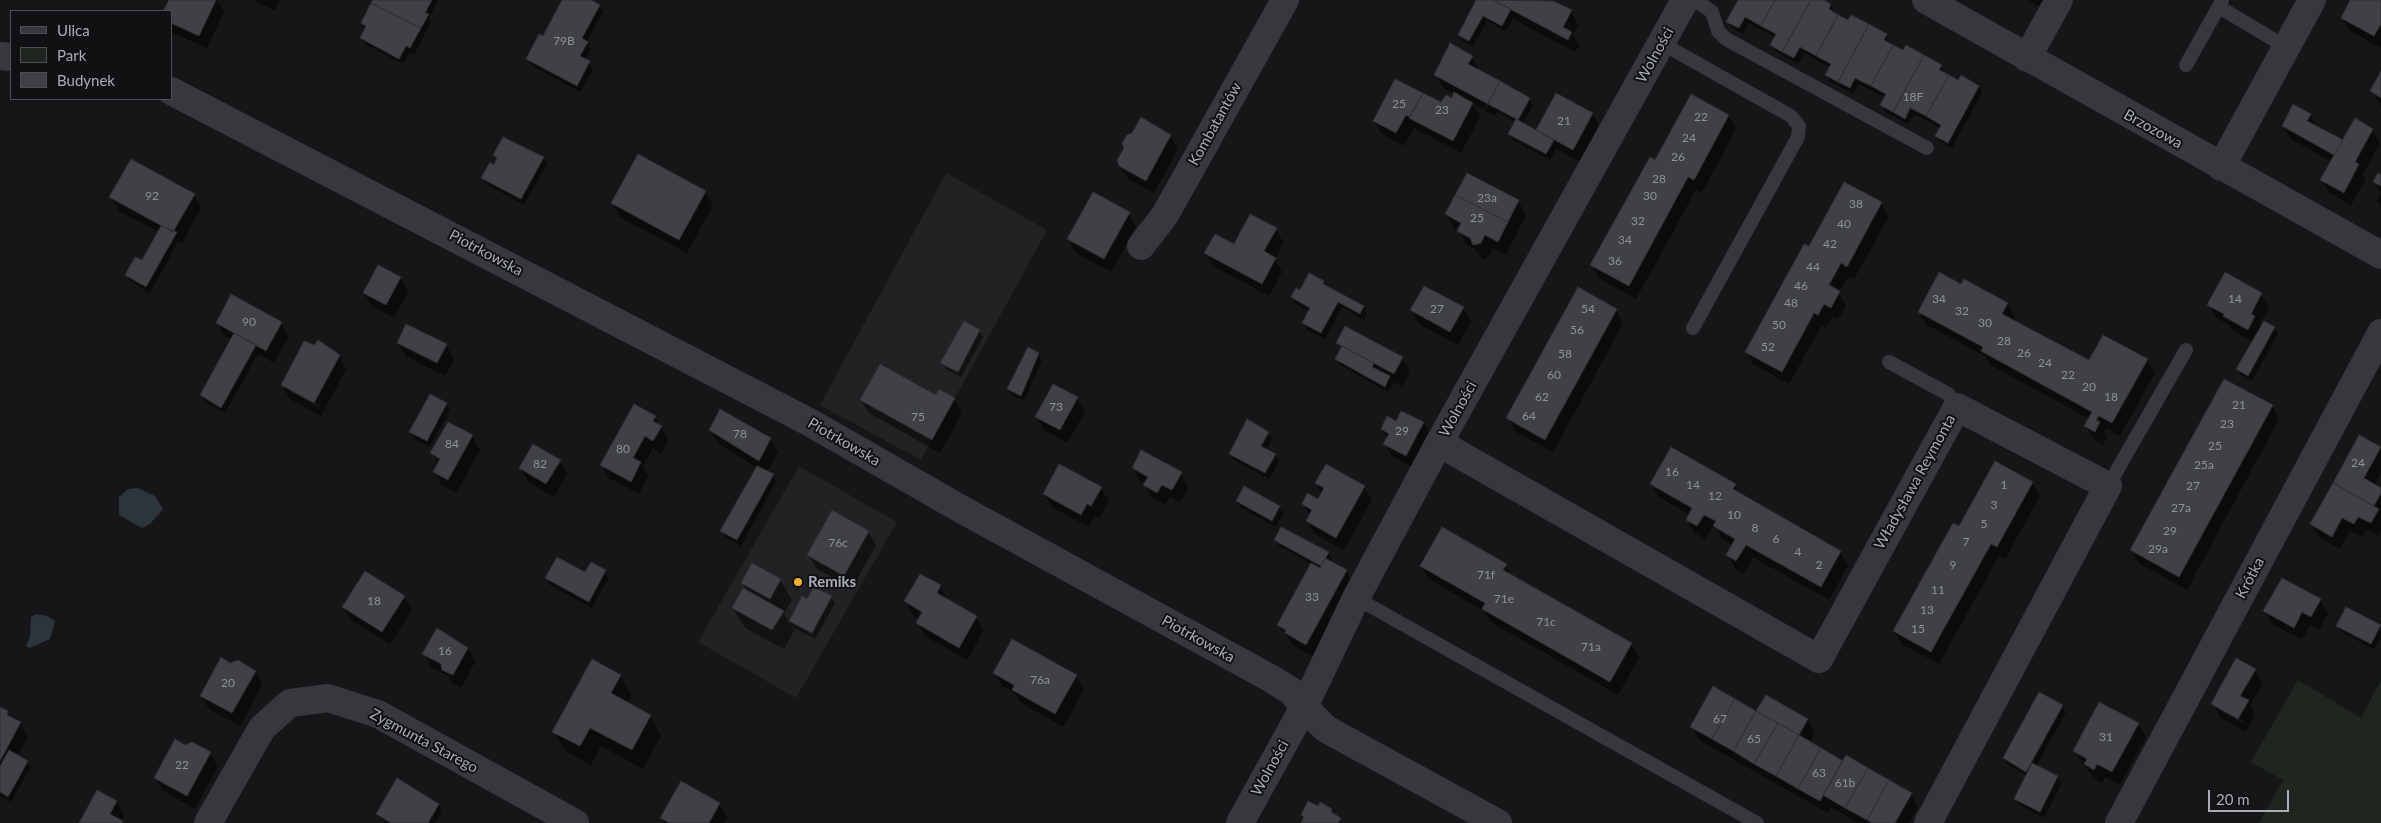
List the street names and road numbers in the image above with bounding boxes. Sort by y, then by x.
street label: Wolności [1632,24,1678,86]
street label: Kombatantów [1185,79,1245,169]
street label: Brzozowa [2121,106,2185,152]
street label: Piotrkowska [446,226,526,280]
street label: Wolności [1435,378,1481,440]
street label: Władysława Reymonta [1870,411,1960,553]
street label: Piotrkowska [805,414,883,470]
street label: Krótka [2232,554,2268,602]
street label: Piotrkowska [1158,612,1238,666]
street label: Zygmunta Starego [367,705,481,777]
street label: Wolności [1247,737,1293,799]

